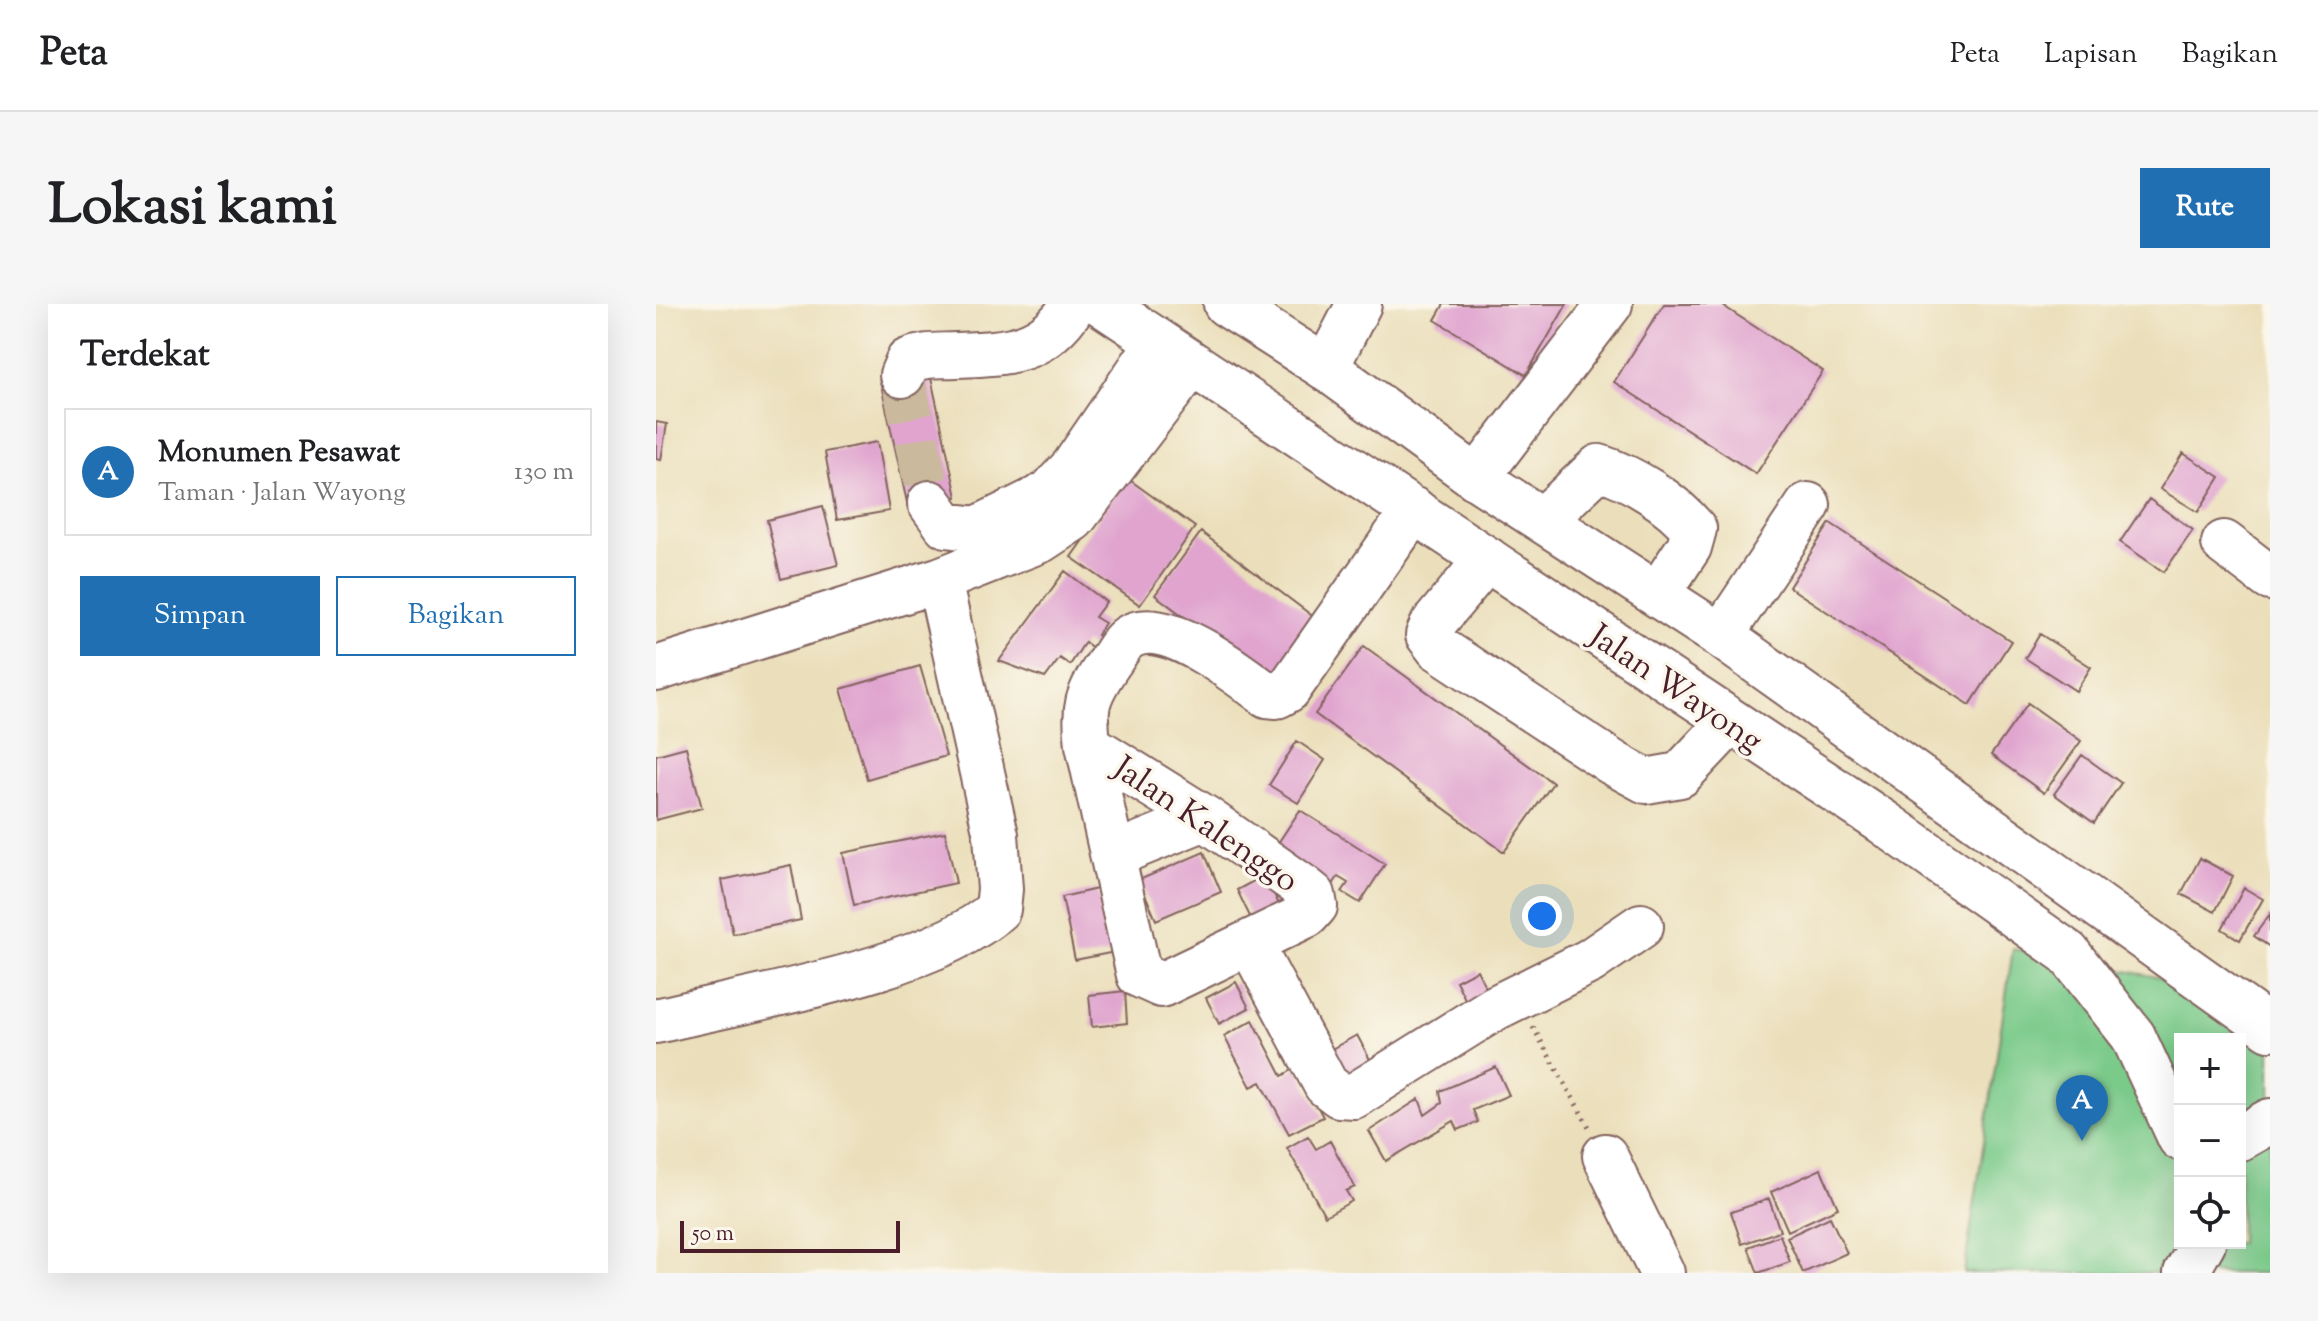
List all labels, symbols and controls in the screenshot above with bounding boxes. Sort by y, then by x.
text: Peta [40,28,108,82]
text: Peta [1950,35,2000,75]
text: Lapisan [2044,35,2138,75]
text: Bagikan [2182,35,2278,75]
text: Lokasi kami [48,168,337,249]
button: Rute [2140,168,2270,248]
text: Terdekat [80,332,210,381]
text: Monumen Pesawat [158,432,400,475]
text: A [97,454,119,491]
text: 130 m [514,454,574,491]
text: Taman · Jalan Wayong [158,475,406,512]
button: Simpan [80,576,320,656]
button: Bagikan [336,576,576,656]
street label: Jalan Wayong [1577,612,1772,766]
street label: Jalan Kalenggo [1101,744,1308,906]
your location [1522,896,1562,936]
map controls [2174,1033,2246,1249]
button: + [2174,1033,2246,1105]
pin: A [2056,1075,2108,1141]
button: − [2174,1105,2246,1177]
button: locate [2174,1177,2246,1249]
scale bar [680,1217,900,1253]
text: 50 m [692,1219,734,1251]

